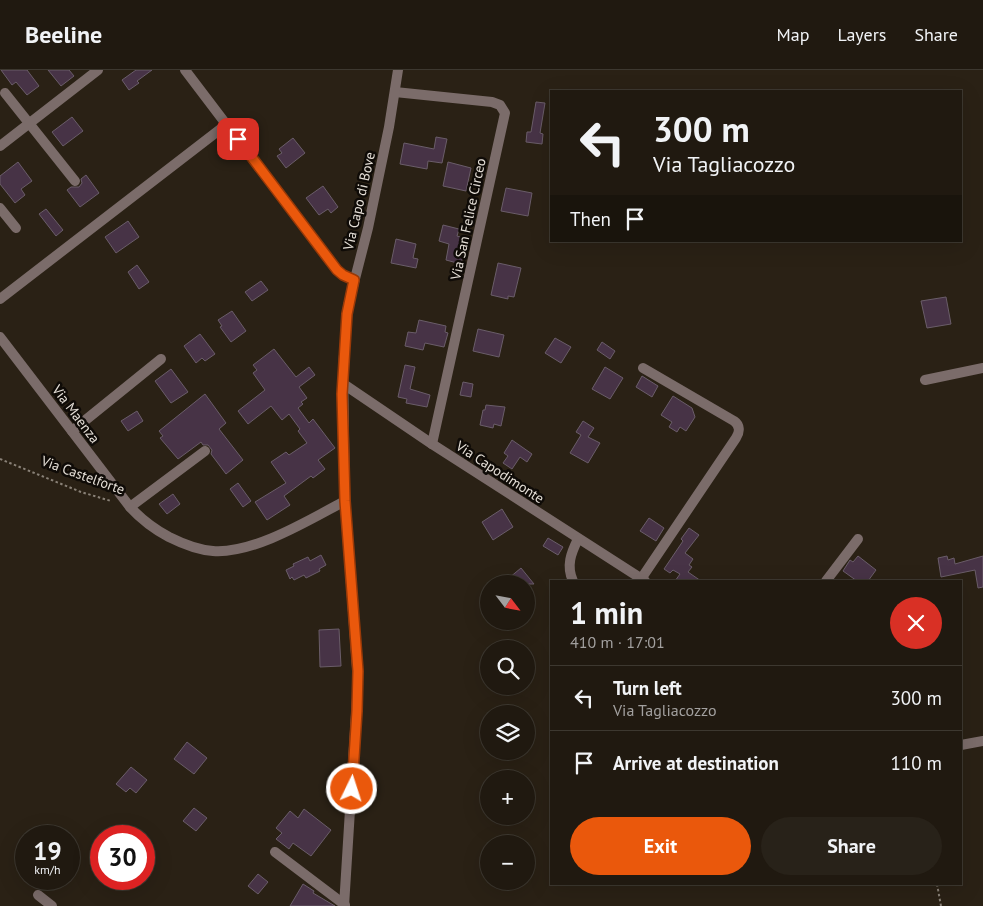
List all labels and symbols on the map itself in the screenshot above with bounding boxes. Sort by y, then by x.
pin [217,118,259,160]
street label: Via Capo di Bove [339,150,379,253]
street label: Via San Felice Circeo [446,156,490,283]
street label: Via Maenza [48,380,104,447]
street label: Via Capodimonte [452,436,548,507]
street label: Via Castelforte [38,451,127,498]
north arrow [480,575,535,630]
position arrow [325,762,377,814]
speed limit sign: 30 [90,825,155,890]

